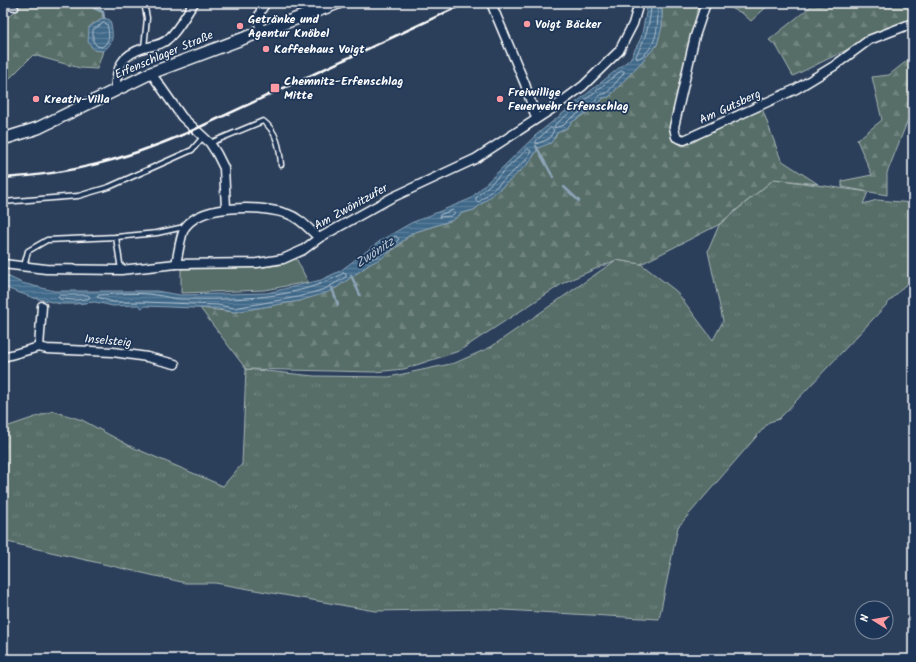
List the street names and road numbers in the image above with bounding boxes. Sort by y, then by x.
street label: Erfenschlager Straße [112,25,217,84]
street label: Am Gutsberg [696,84,764,130]
street label: Am Zwönitzufer [311,178,392,235]
street label: Inselsteig [84,329,133,353]

